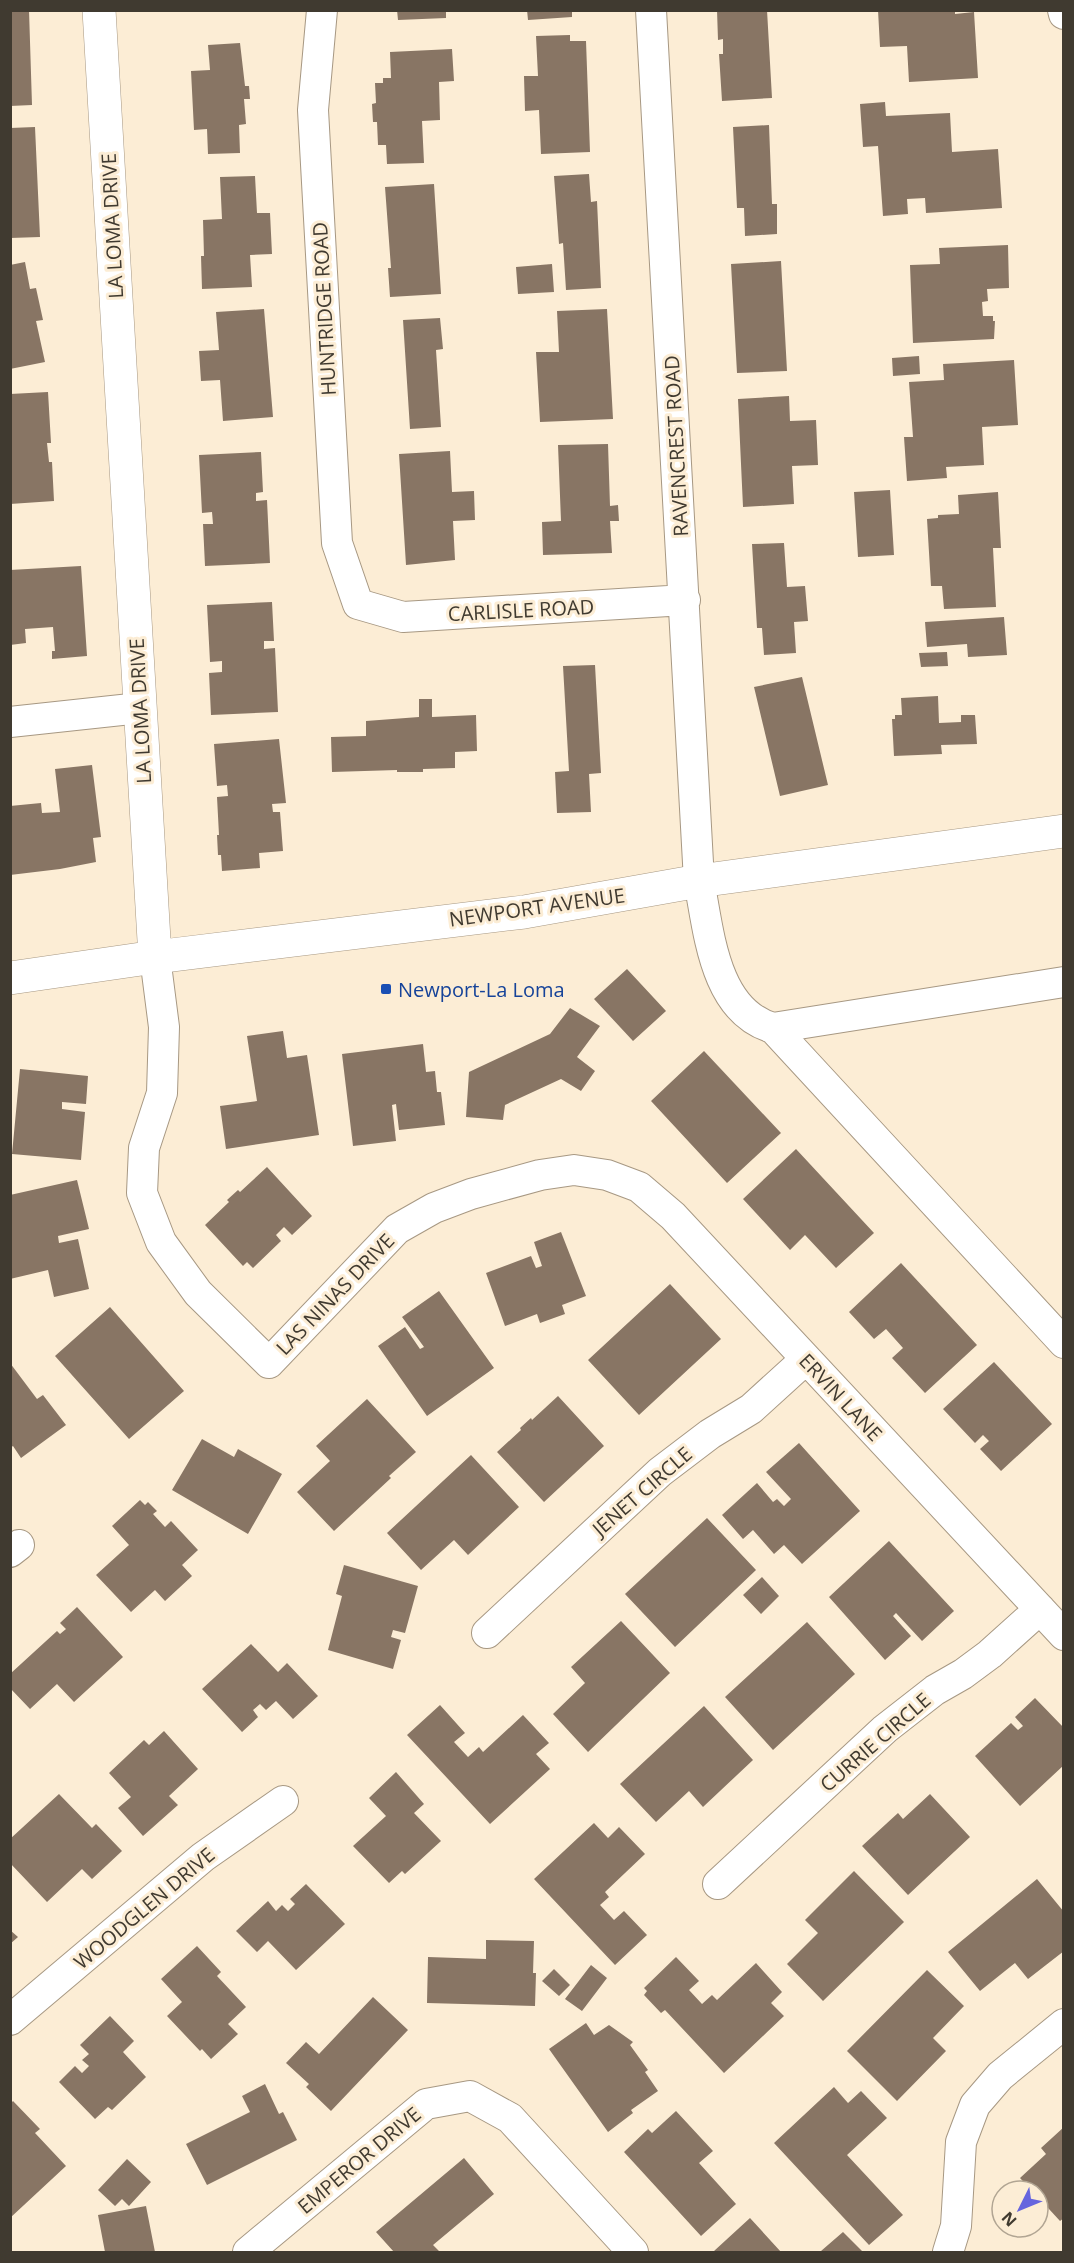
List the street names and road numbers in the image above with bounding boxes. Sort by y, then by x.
street label: LA LOMA DRIVE [95,153,129,299]
street label: HUNTRIDGE ROAD [306,222,342,396]
street label: RAVENCREST ROAD [658,355,694,537]
street label: CARLISLE ROAD [447,593,595,627]
street label: LA LOMA DRIVE [123,638,157,784]
street label: NEWPORT AVENUE [447,881,627,933]
street label: LAS NINAS DRIVE [270,1227,400,1361]
street label: ERVIN LANE [793,1347,889,1447]
street label: JENET CIRCLE [585,1440,697,1543]
street label: CURRIE CIRCLE [814,1686,936,1798]
street label: WOODGLEN DRIVE [68,1841,220,1975]
street label: EMPEROR DRIVE [292,2100,426,2220]

